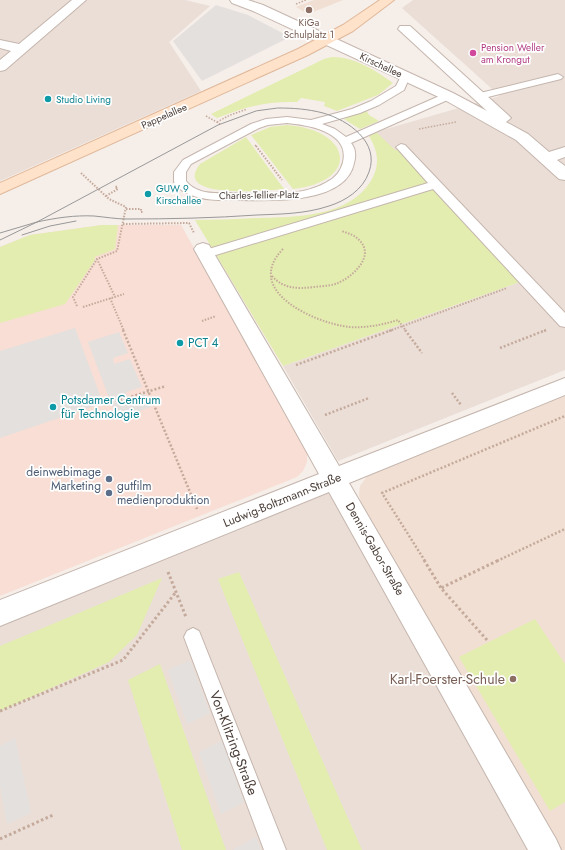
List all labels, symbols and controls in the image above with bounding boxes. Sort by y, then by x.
marker: KiGa Schulplatz 1 [304,5,314,15]
place label: KiGa Schulplatz 1 [284,15,334,42]
place label: Pension Weller am Krongut [481,40,545,67]
marker: Pension Weller am Krongut [468,48,478,58]
street label: Kirschallee [357,49,405,81]
place label: Studio Living [56,92,111,107]
marker: Studio Living [43,94,53,104]
street label: Pappelallee [139,99,189,133]
place label: GUW 9 Kirschallee [156,181,201,208]
street label: Charles-Tellier-Platz [219,187,300,203]
marker: GUW 9 Kirschallee [143,189,153,199]
place label: PCT 4 [188,334,219,352]
marker: PCT 4 [175,338,185,348]
place label: Potsdamer Centrum für Technologie [61,391,161,423]
marker: Potsdamer Centrum für Technologie [48,402,58,412]
place label: deinwebimage Marketing [26,463,101,495]
street label: Ludwig-Boltzmann-Straße [220,468,344,532]
marker: deinwebimage Marketing [104,474,114,484]
place label: gutfilm medienproduktion [117,477,210,509]
marker: gutfilm medienproduktion [104,488,114,498]
street label: Dennis-Gabor-Straße [341,499,409,599]
place label: Karl-Foerster-Schule [390,669,505,689]
marker: Karl-Foerster-Schule [508,674,518,684]
street label: Von-Klitzing-Straße [205,688,263,798]

